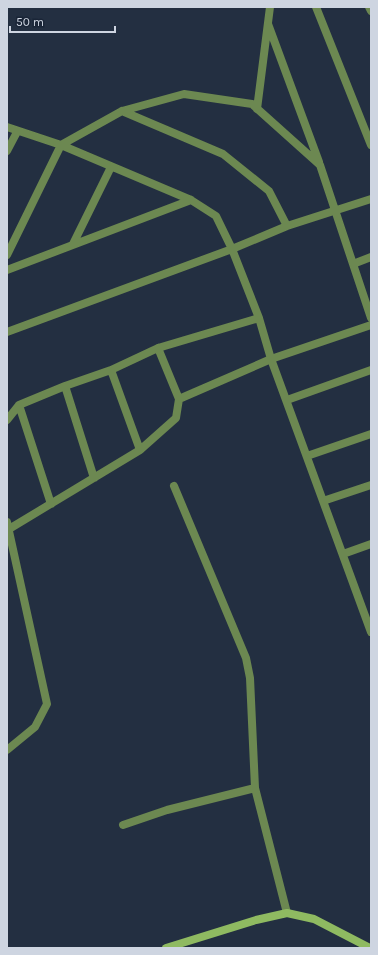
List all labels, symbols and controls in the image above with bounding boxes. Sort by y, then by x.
scale bar [10,8,115,34]
text: 50 m [16,15,44,29]

